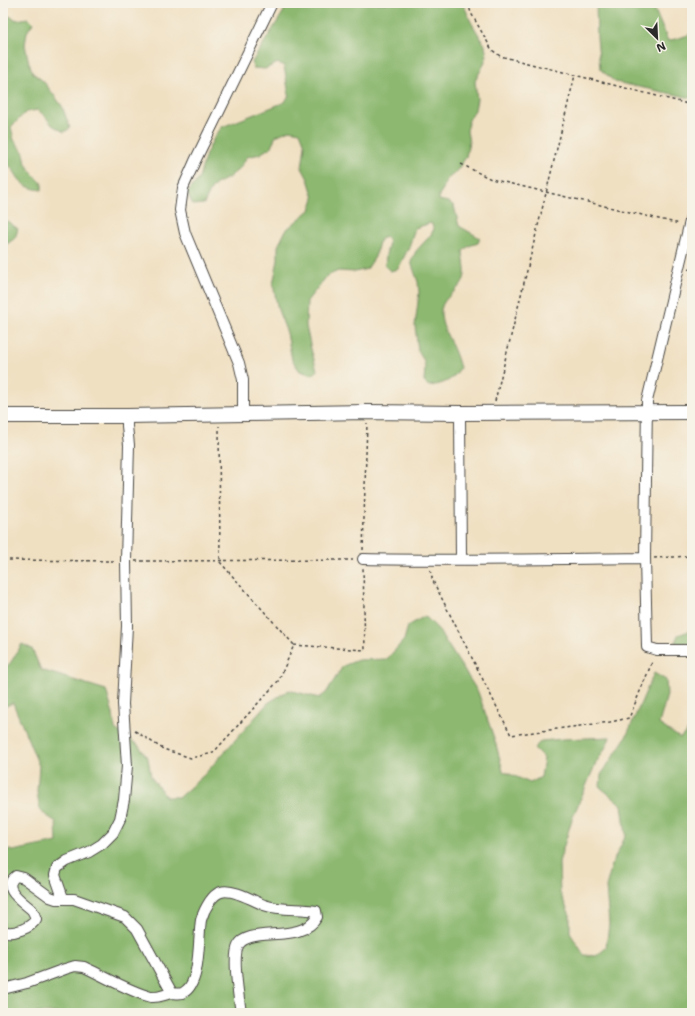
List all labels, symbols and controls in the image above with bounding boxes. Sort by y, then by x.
north arrow [637,18,677,58]
text: N [654,38,668,55]

